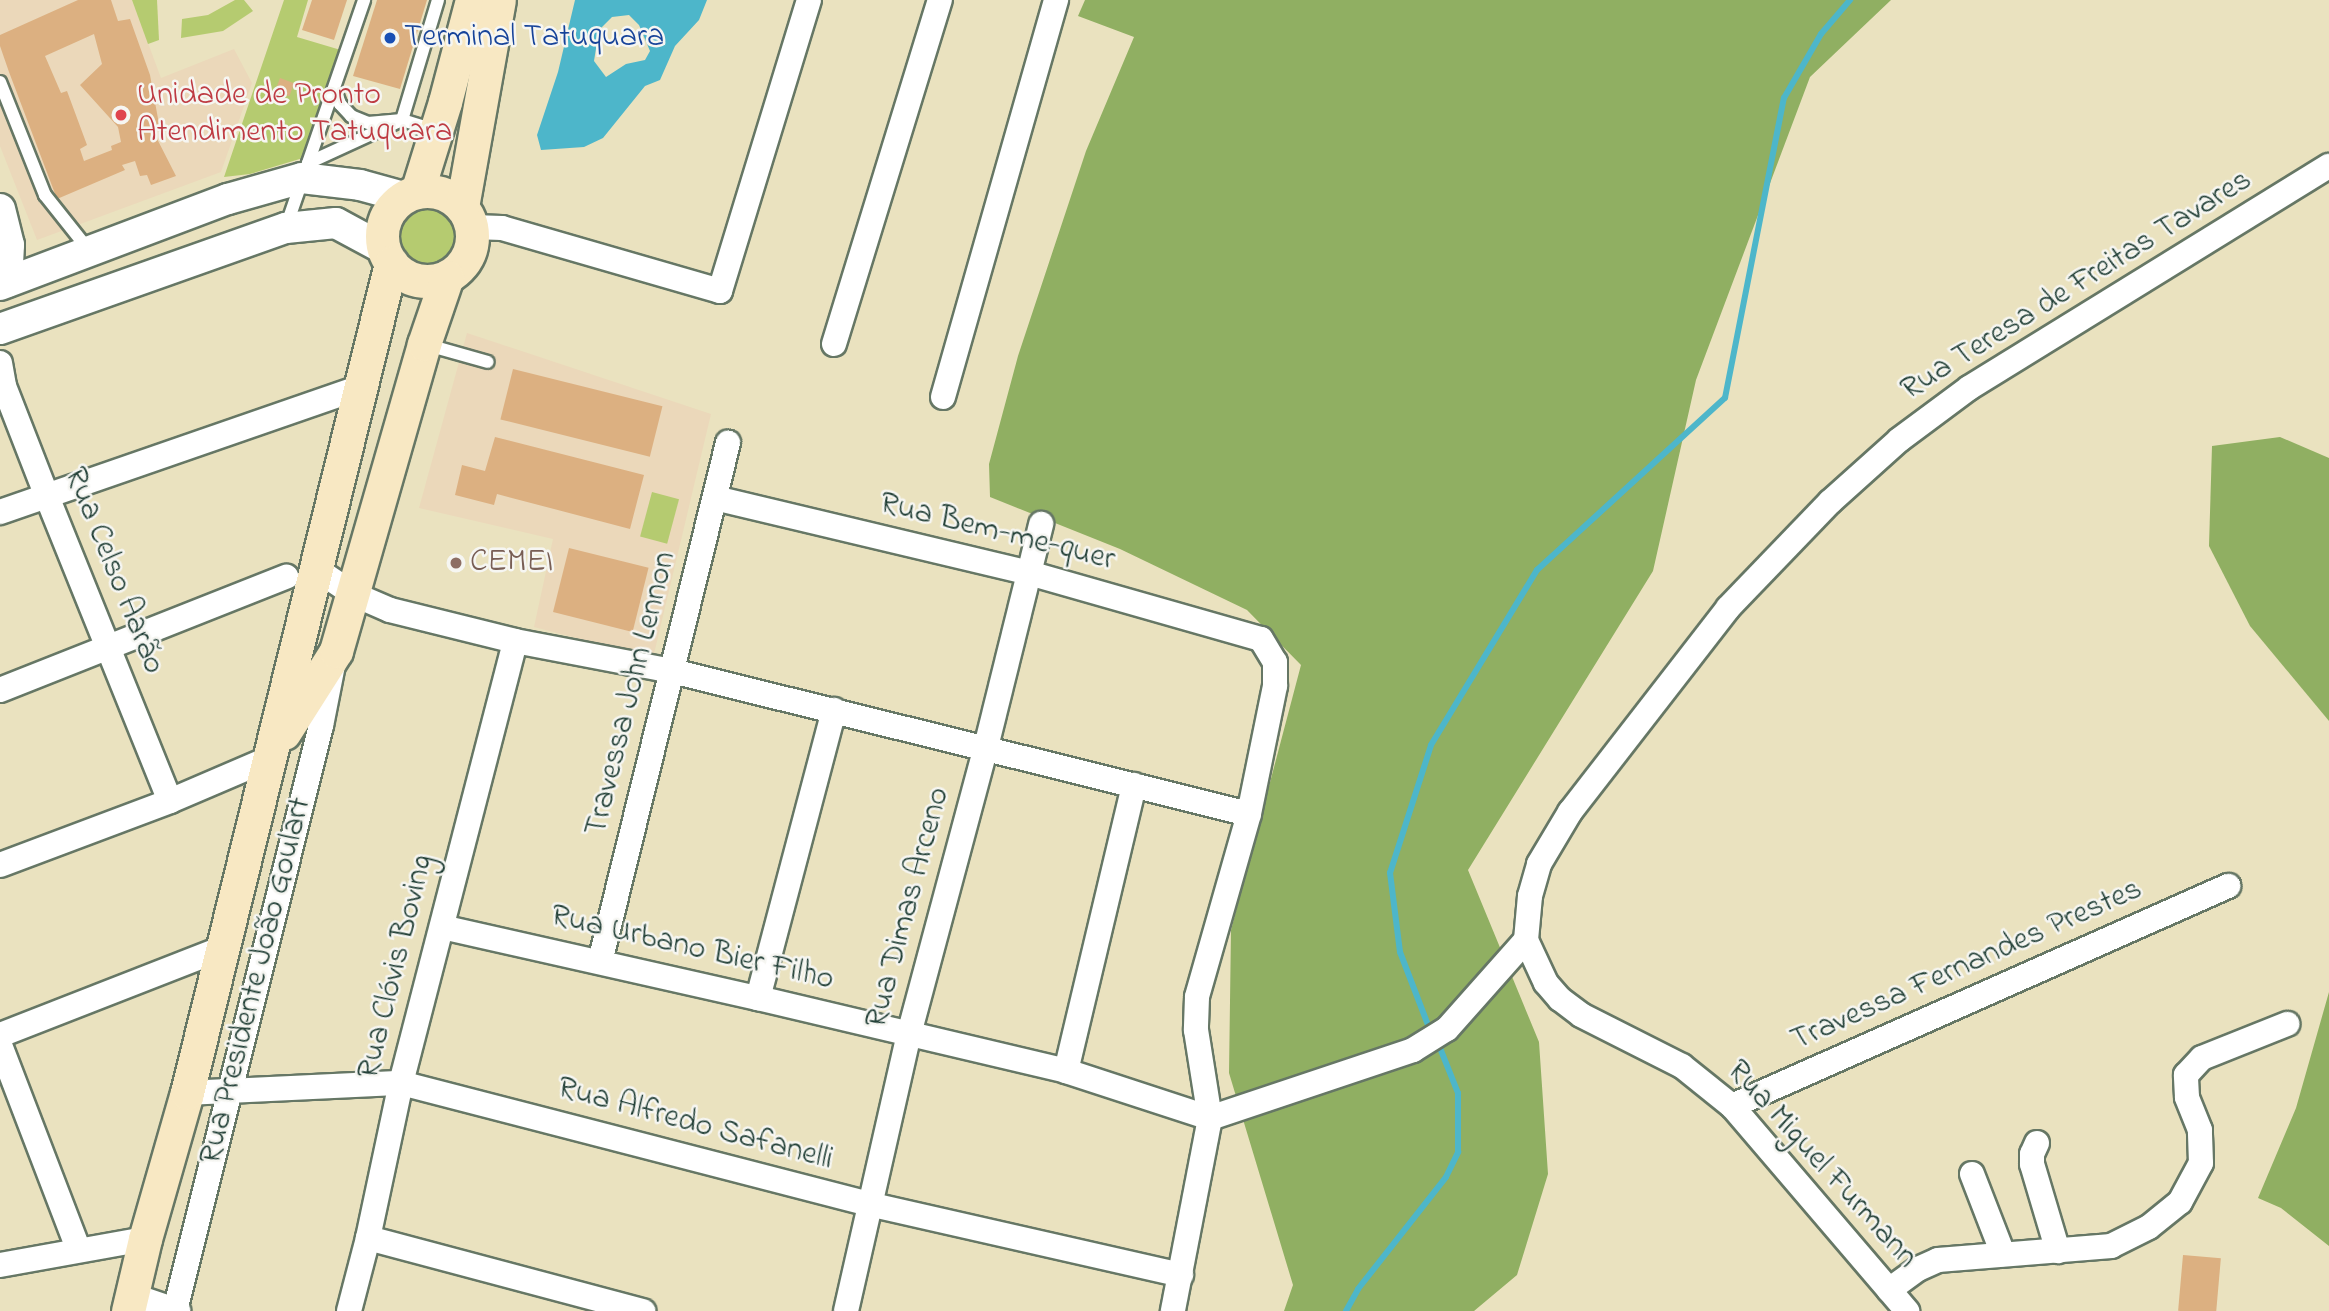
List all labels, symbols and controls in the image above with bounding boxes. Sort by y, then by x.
place label: Terminal Tatuquara [404,19,664,57]
marker: Terminal Tatuquara [382,30,398,46]
place label: Unidade de Pronto Atendimento Tatuquara [137,78,452,153]
marker: Unidade de Pronto Atendimento Tatuquara [111,105,131,125]
street label: Rua Teresa de Freitas Tavares [1895,162,2259,410]
street label: Rua Celso Aarão [54,462,172,680]
street label: Rua Bem-me-quer [876,485,1118,581]
place label: CEMEI [470,544,553,582]
street label: Travessa John Lennon [578,548,686,840]
marker: CEMEI [448,555,464,571]
street label: Rua Dimas Arceno [858,784,960,1032]
street label: Rua Presidente João Goulart [193,794,321,1168]
street label: Rua Clóvis Boving [351,851,443,1083]
street label: Travessa Fernandes Prestes [1786,871,2148,1061]
street label: Rua Urbano Bier Filho [547,898,837,1000]
street label: Rua Miguel Furmann [1717,1053,1925,1277]
street label: Rua Alfredo Safanelli [553,1070,837,1180]

